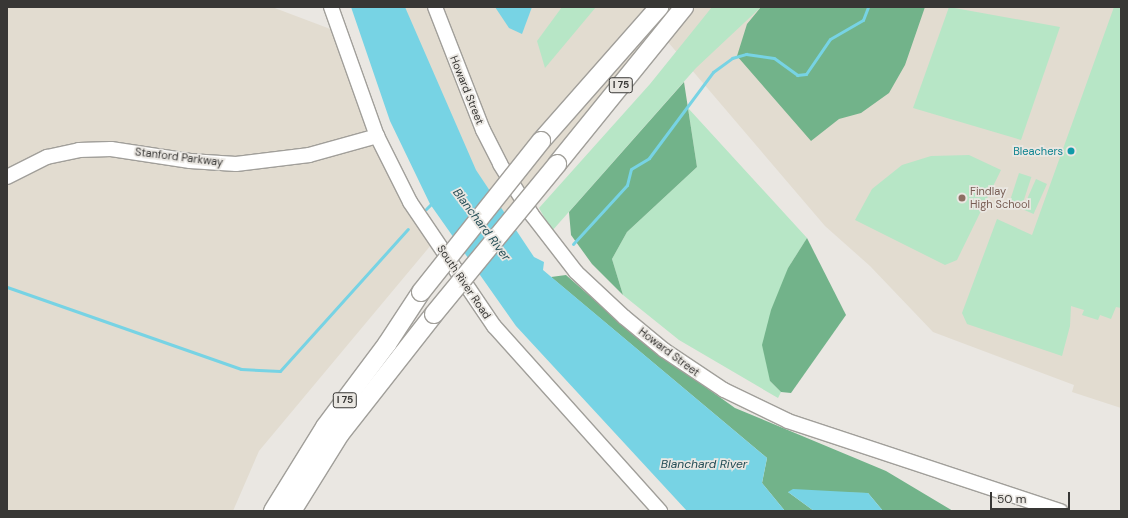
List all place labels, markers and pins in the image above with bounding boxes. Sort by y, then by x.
place label: Bleachers [1013,144,1063,158]
marker: Bleachers [1066,146,1076,156]
place label: Findlay High School [970,185,1030,211]
marker: Findlay High School [957,193,967,203]

